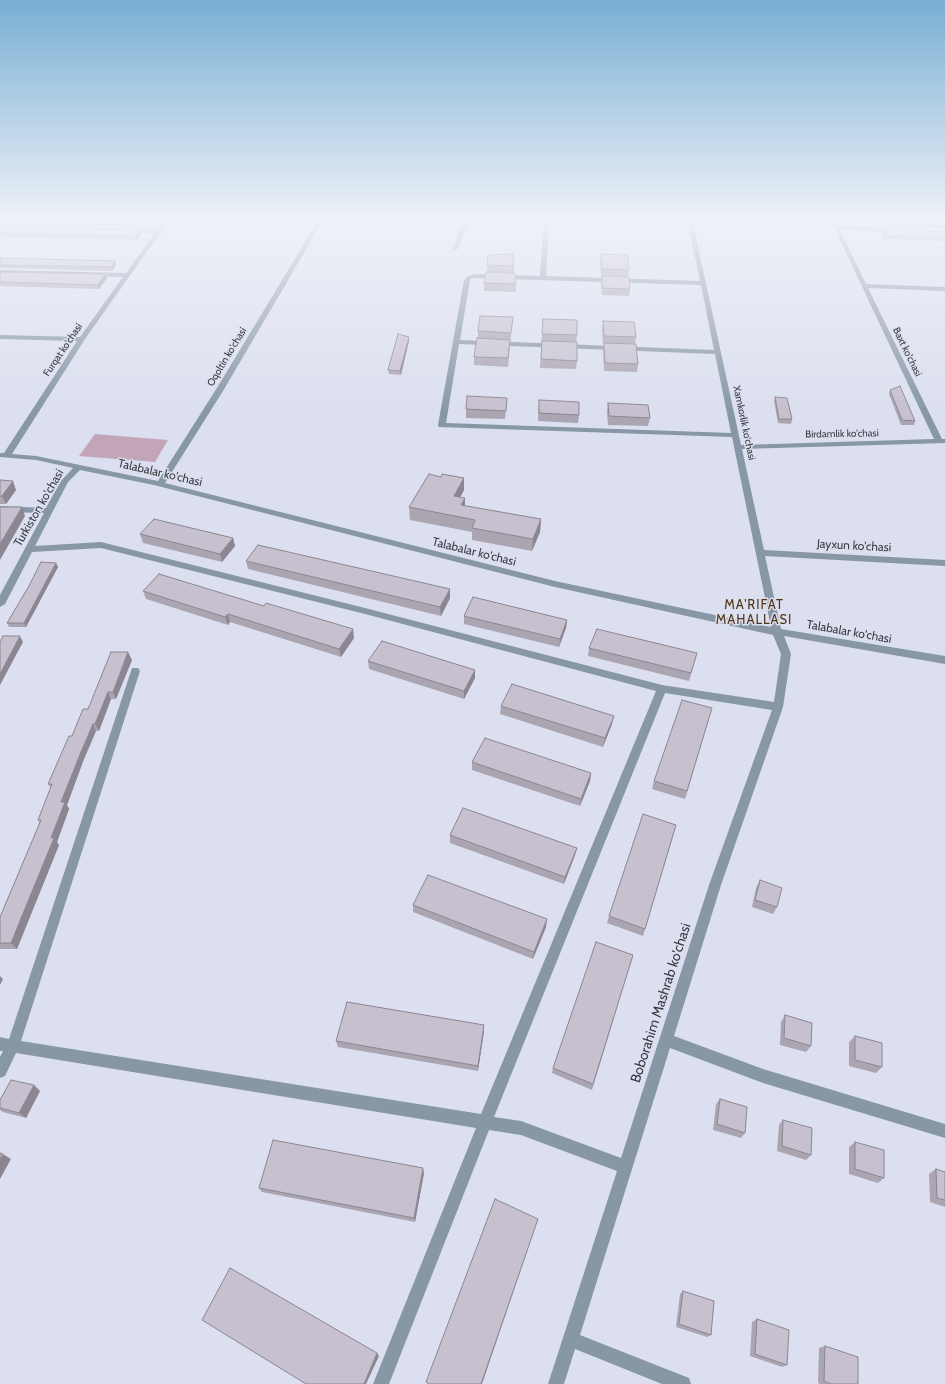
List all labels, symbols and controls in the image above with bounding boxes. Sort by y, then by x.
street label: Furqat ko'chasi [41,321,85,379]
street label: Oqoltin ko'chasi [205,325,249,389]
street label: Baxt ko'chasi [890,325,924,379]
street label: Xamkorlik ko'chasi [730,385,758,461]
street label: Birdamlik ko'chasi [805,427,879,441]
street label: Talabalar ko'chasi [116,456,204,490]
street label: Turkiston ko'chasi [11,467,67,549]
street label: Talabalar ko'chasi [431,535,517,569]
street label: Jayxun ko'chasi [816,537,892,555]
district label: MA'RIFAT MAHALLASI [716,597,792,628]
street label: Talabalar ko'chasi [805,617,893,647]
street label: Boborahim Mashrab ko'chasi [627,921,695,1085]

